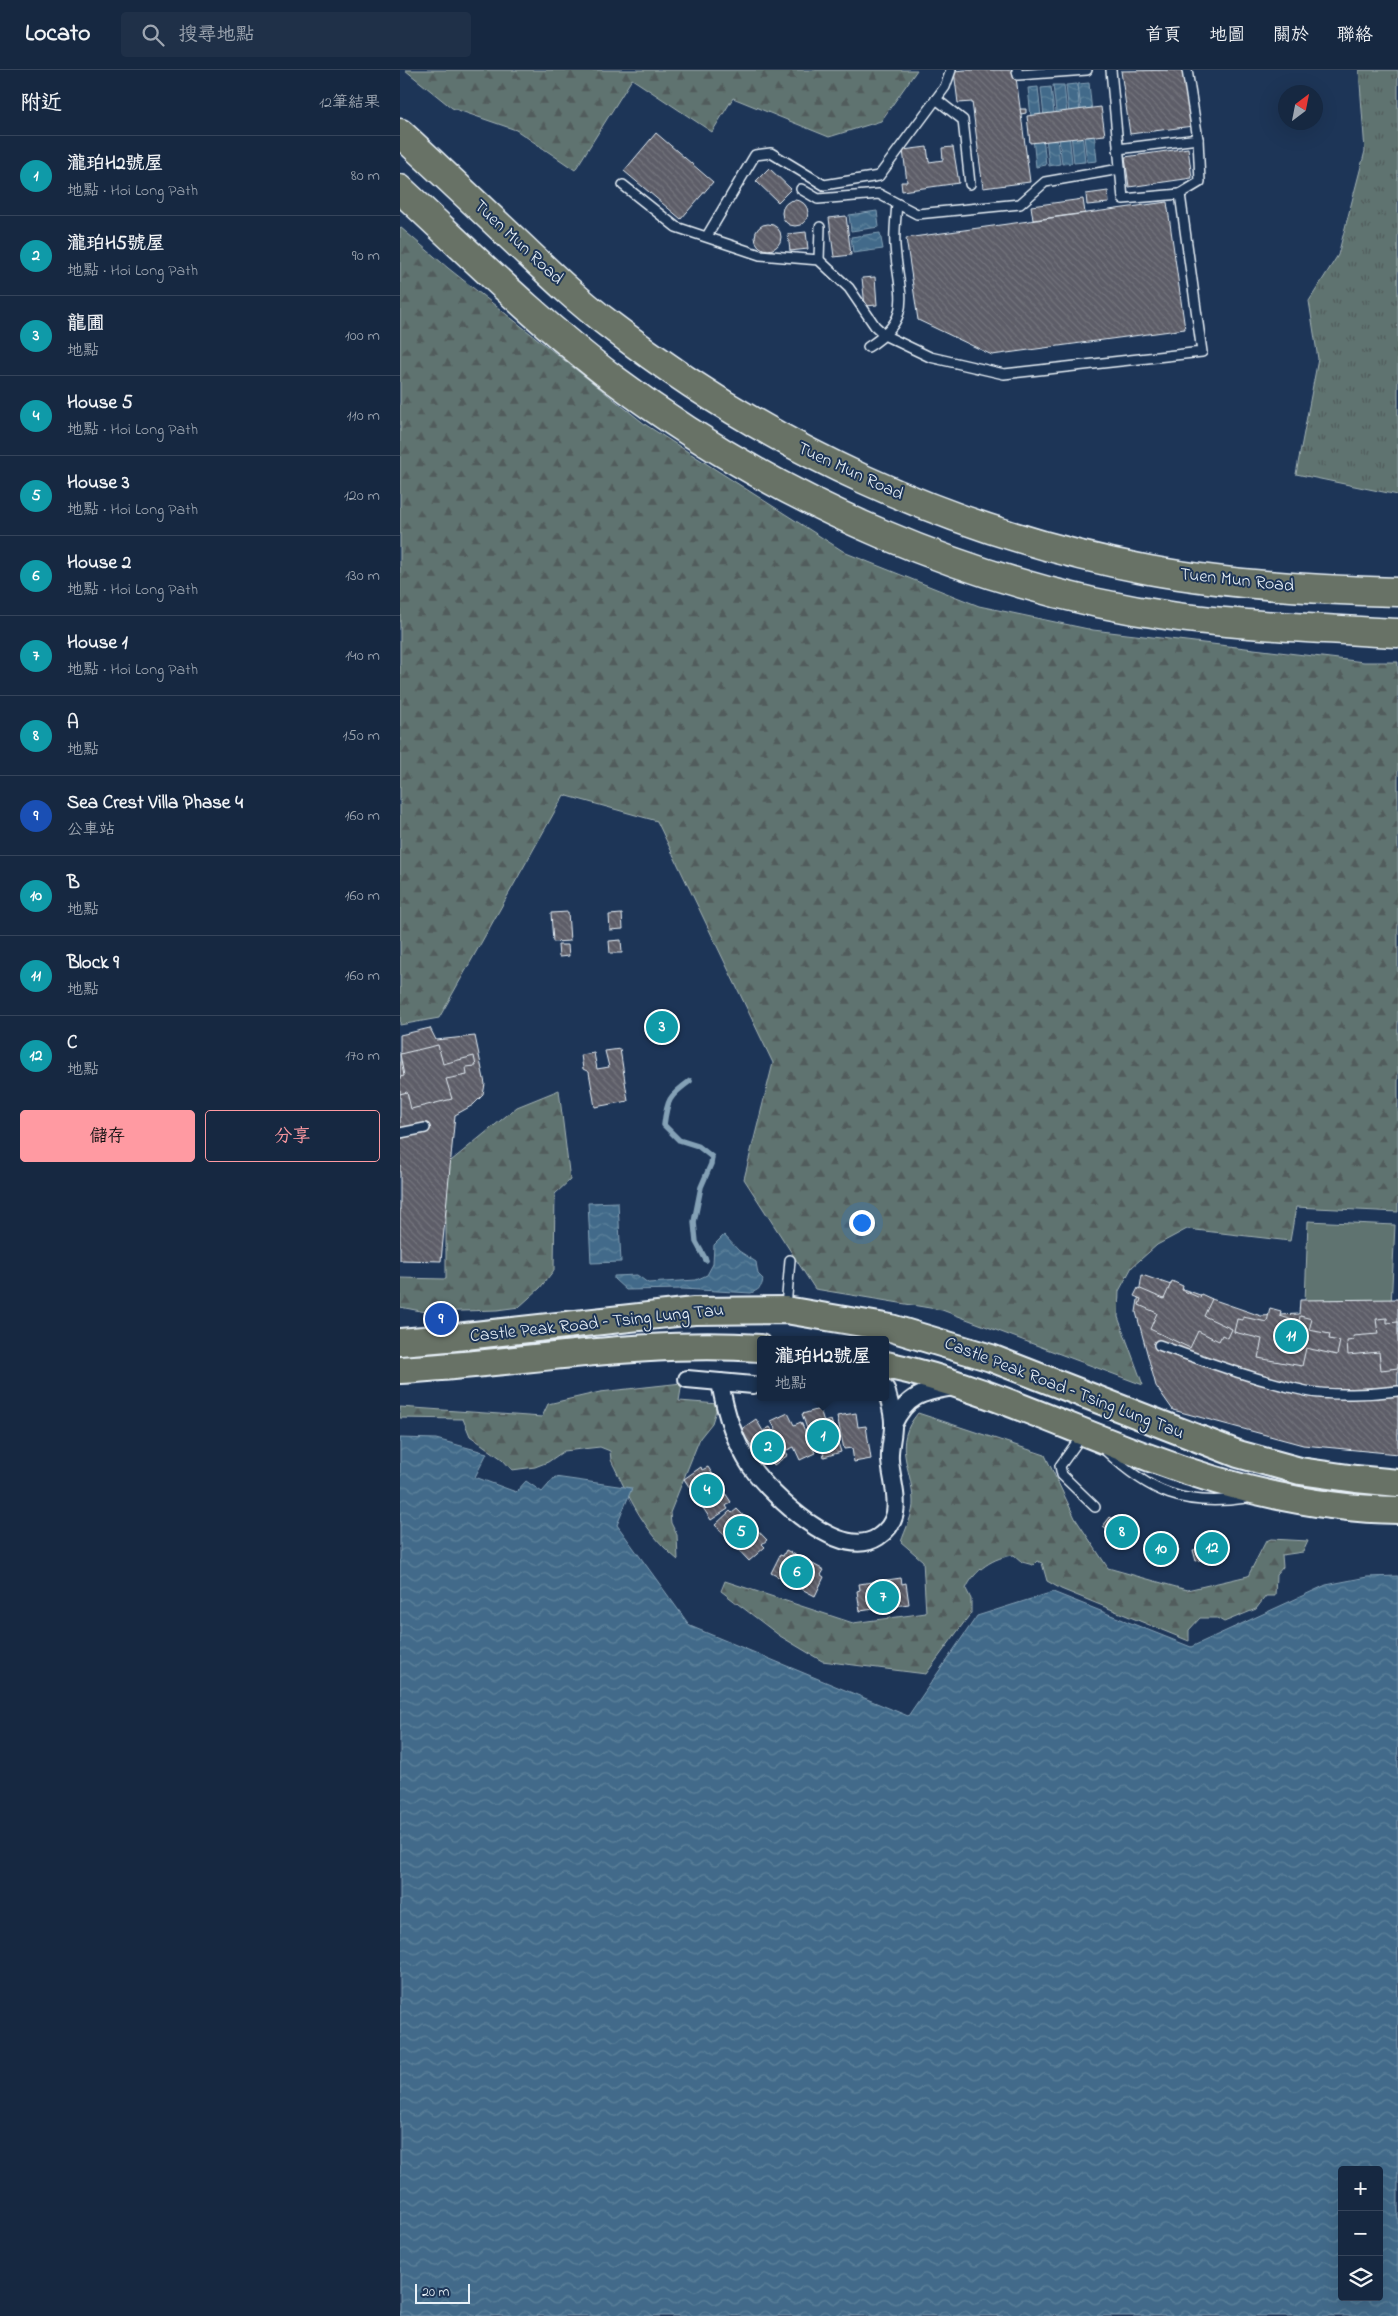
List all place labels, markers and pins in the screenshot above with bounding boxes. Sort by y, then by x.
pin: 3 [646,1008,678,1046]
pin: 9 [425,1300,457,1338]
pin: 11 [1275,1317,1307,1355]
pin: 1 [807,1417,839,1455]
pin: 2 [752,1428,784,1466]
pin: 4 [691,1471,723,1509]
pin: 5 [725,1513,757,1551]
pin: 8 [1106,1513,1138,1551]
pin: 12 [1196,1529,1228,1567]
pin: 10 [1145,1530,1177,1568]
pin: 6 [781,1553,813,1591]
pin: 7 [867,1578,899,1616]

